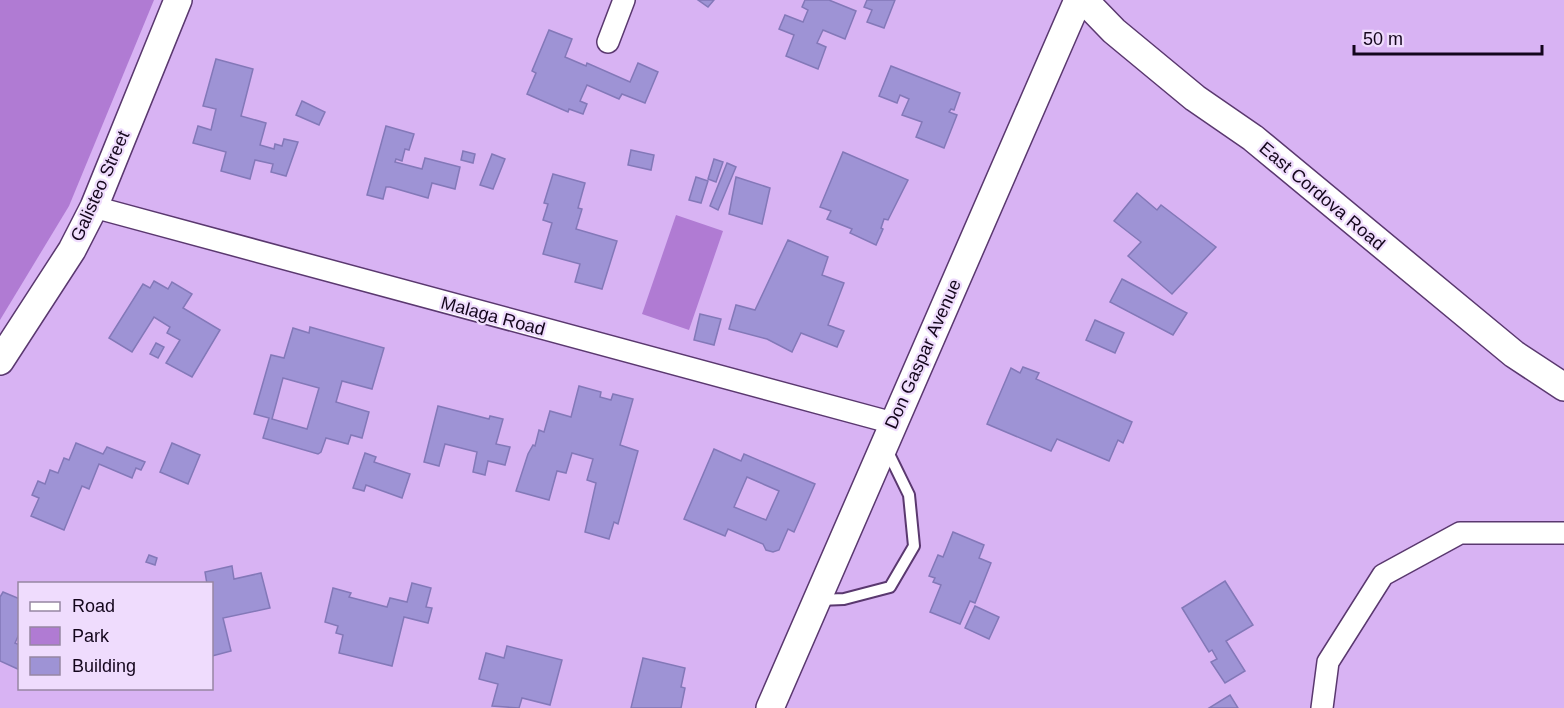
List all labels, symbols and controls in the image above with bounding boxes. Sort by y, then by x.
scale bar [1354,18,1542,56]
text: 50 m [1363,29,1403,49]
street label: Galisteo Street [67,128,133,244]
street label: East Cordova Road [1255,138,1389,254]
street label: Don Gaspar Avenue [881,276,965,432]
street label: Malaga Road [439,292,547,340]
legend [18,582,213,690]
text: Road [72,596,115,616]
text: Park [72,626,110,646]
text: Building [72,656,136,676]

